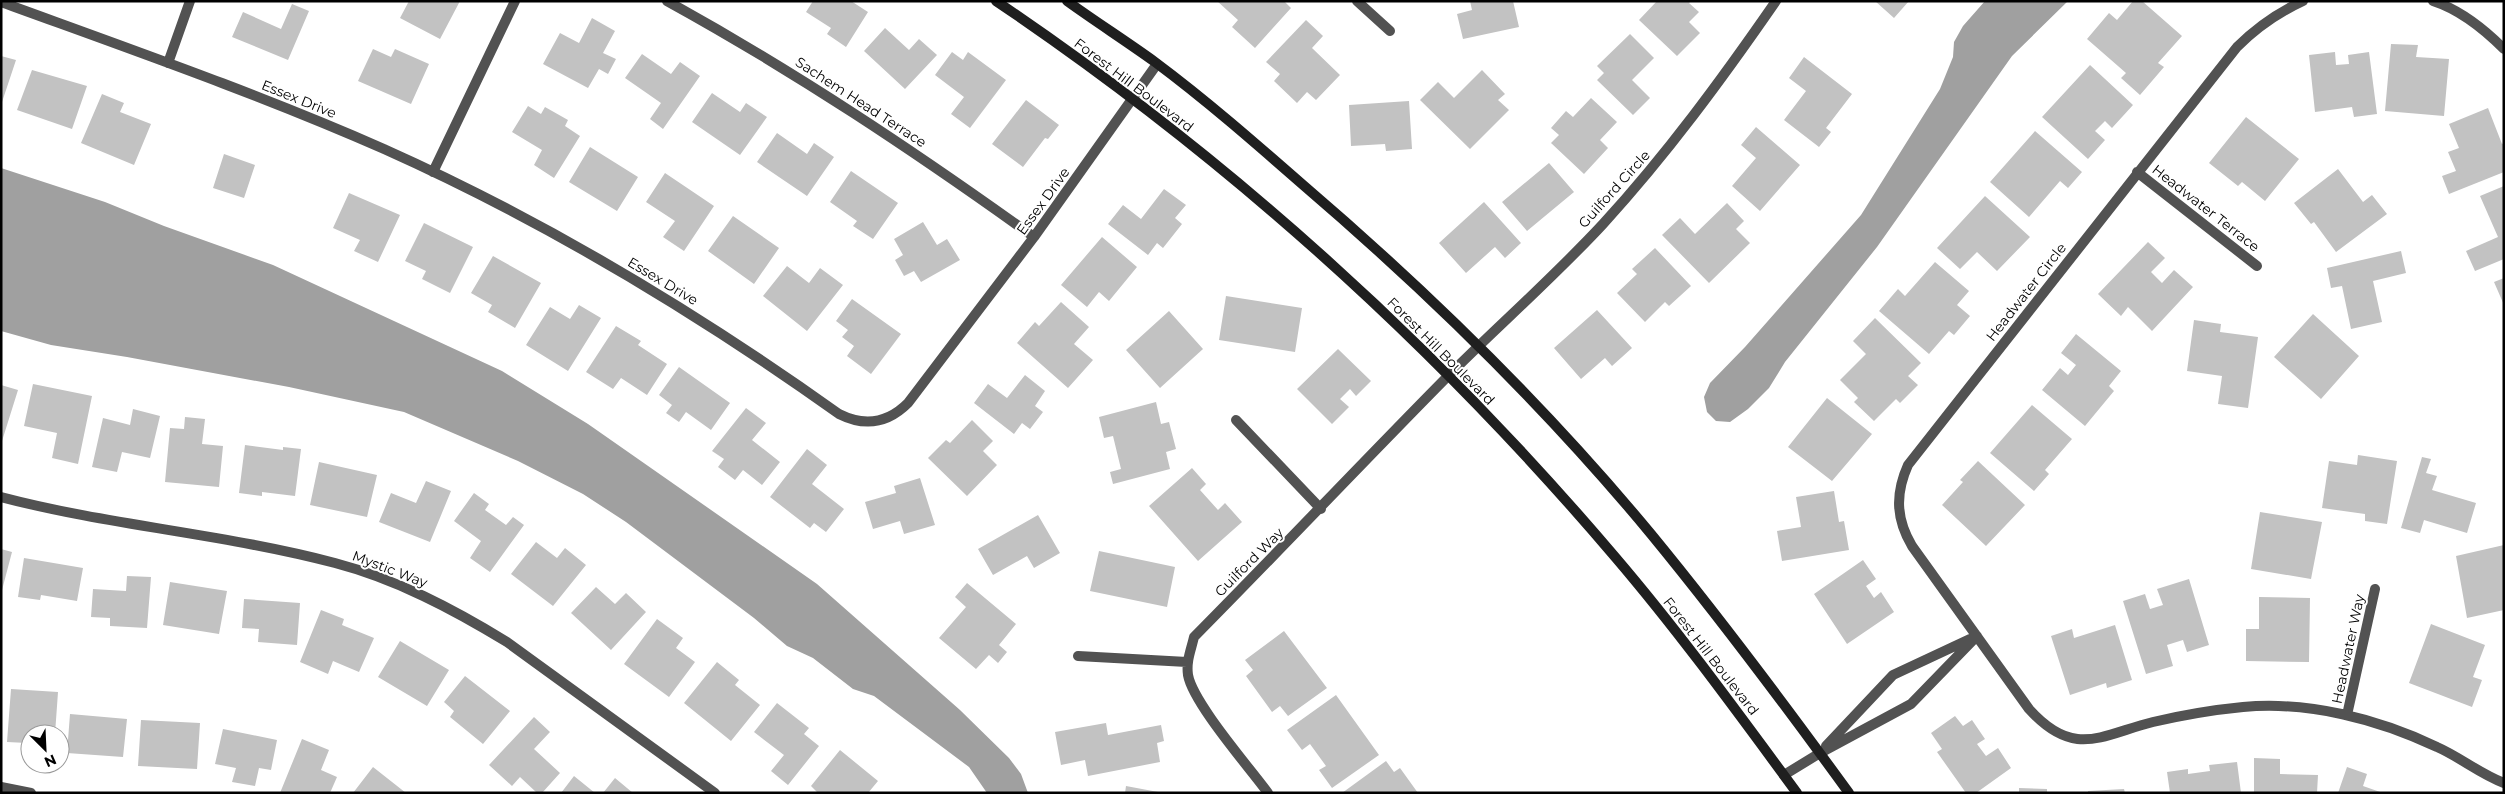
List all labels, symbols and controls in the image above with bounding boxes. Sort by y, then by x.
street label: Forest Hill Boulevard [1071,34,1197,136]
street label: Sachem Head Terrace [792,53,930,151]
street label: Essex Drive [259,76,339,122]
street label: Guilford Circle [1574,146,1654,232]
street label: Headwater Terrace [2149,160,2263,256]
street label: Essex Drive [1013,164,1073,238]
street label: Headwater Circle [1982,239,2070,345]
street label: Essex Drive [625,253,701,309]
street label: Forest Hill Boulevard [1383,293,1499,409]
street label: Guilford Way [1211,523,1288,600]
street label: Mystic Way [350,546,431,592]
street label: Headwater Way [2328,592,2368,705]
street label: Forest Hill Boulevard [1659,593,1763,719]
north arrow [20,724,70,774]
text: N [41,750,59,771]

